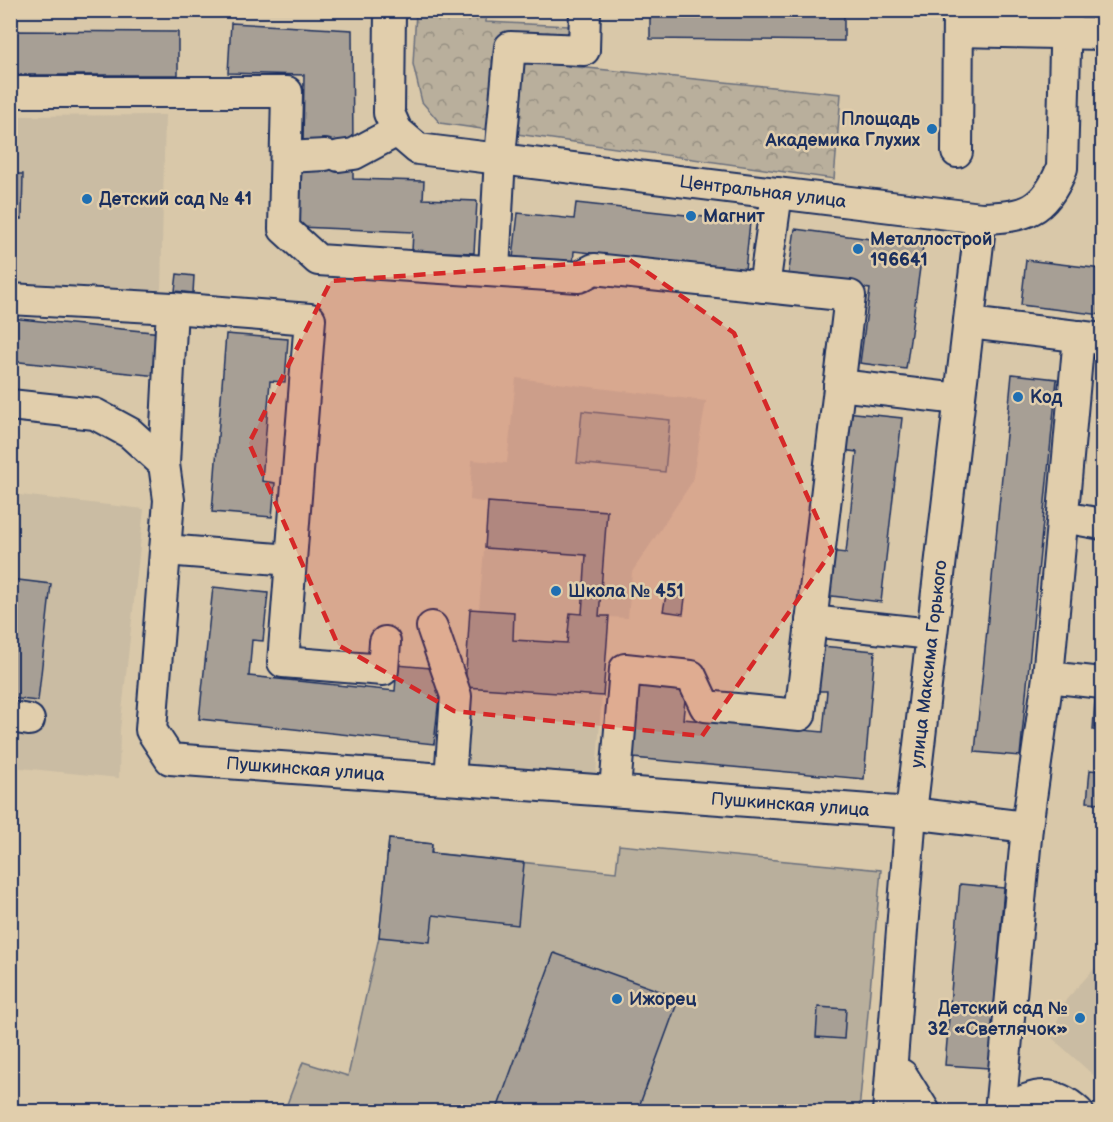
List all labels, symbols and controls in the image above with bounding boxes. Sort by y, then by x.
place label: Площадь Академика Глухих [765,109,921,151]
marker: Площадь Академика Глухих [925,122,939,136]
street label: Центральная улица [678,171,848,212]
place label: Детский сад № 41 [99,189,252,210]
marker: Детский сад № 41 [80,192,94,206]
place label: Магнит [703,206,765,227]
marker: Магнит [684,209,698,223]
place label: Металлострой 196641 [870,229,992,271]
marker: Металлострой 196641 [851,242,865,256]
place label: Код [1030,387,1062,408]
marker: Код [1011,390,1025,404]
street label: улица Максима Горького [906,559,951,769]
place label: Школа № 451 [568,581,684,602]
marker: Школа № 451 [549,584,563,598]
street label: Пушкинская улица [226,753,386,785]
street label: Пушкинская улица [710,788,871,820]
place label: Ижорец [629,989,696,1010]
marker: Ижорец [610,992,624,1006]
place label: Детский сад № 32 «Светлячок» [928,998,1068,1040]
marker: Детский сад № 32 «Светлячок» [1073,1011,1087,1025]

